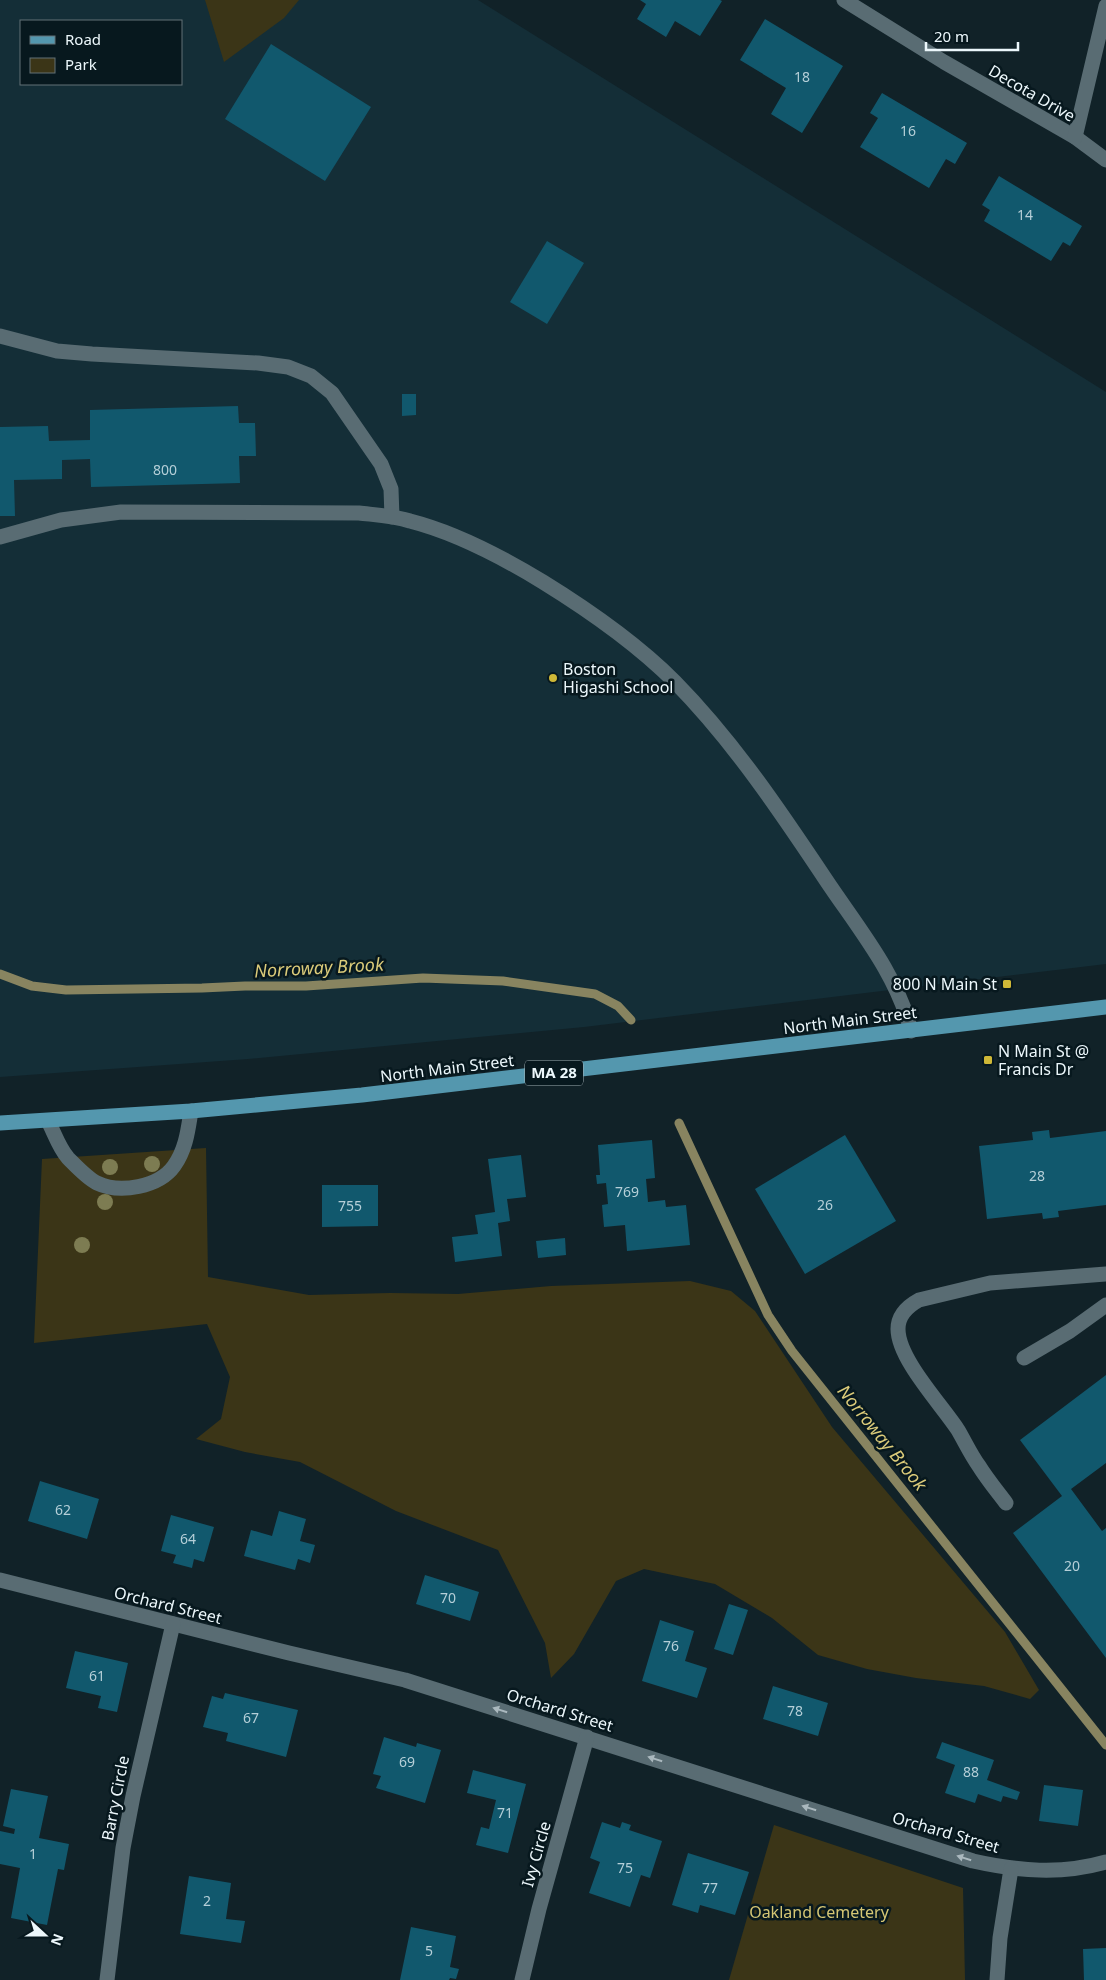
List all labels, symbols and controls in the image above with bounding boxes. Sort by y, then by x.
legend [20,20,182,85]
scale bar [926,20,1018,52]
text: 20 m [934,26,969,46]
text: Road [65,29,101,49]
text: Park [65,54,97,74]
street label: Decota Drive [985,59,1079,127]
house number: 18 [794,67,810,86]
house number: 16 [900,121,916,140]
house number: 14 [1017,205,1033,224]
house number: 800 [153,460,177,479]
place label: Boston Higashi School [563,658,673,698]
marker: Boston Higashi School [547,672,559,684]
water label: Norroway Brook [254,952,385,982]
place label: 800 N Main St [893,973,997,995]
marker: 800 N Main St [1001,978,1013,990]
street label: North Main Street [782,1001,918,1039]
place label: N Main St @ Francis Dr [998,1040,1089,1080]
street label: North Main Street [379,1049,515,1087]
marker: N Main St @ Francis Dr [982,1054,994,1066]
road number: MA 28 [525,1060,583,1086]
house number: 28 [1029,1166,1045,1185]
house number: 769 [615,1182,639,1201]
house number: 26 [817,1195,833,1214]
house number: 755 [338,1196,362,1215]
water label: Norroway Brook [833,1379,934,1496]
house number: 62 [55,1500,71,1519]
house number: 64 [180,1529,196,1548]
house number: 20 [1064,1556,1080,1575]
street label: Orchard Street [112,1581,224,1629]
house number: 70 [440,1588,456,1607]
house number: 76 [663,1636,679,1655]
house number: 61 [89,1666,105,1685]
street label: Orchard Street [504,1683,616,1737]
house number: 78 [787,1701,803,1720]
one-way arrow [492,1705,507,1713]
house number: 67 [243,1708,259,1727]
house number: 69 [399,1752,415,1771]
street label: Barry Circle [96,1754,134,1842]
one-way arrow [647,1754,662,1762]
house number: 88 [963,1762,979,1781]
house number: 71 [497,1803,513,1822]
one-way arrow [802,1804,817,1811]
street label: Orchard Street [890,1806,1002,1858]
street label: Ivy Circle [516,1819,556,1889]
house number: 1 [29,1844,37,1863]
one-way arrow [956,1854,971,1862]
house number: 75 [617,1858,633,1877]
house number: 77 [702,1878,718,1897]
house number: 2 [203,1891,211,1910]
park label: Oakland Cemetery [749,1901,890,1923]
north arrow [20,1910,70,1960]
text: N [47,1931,69,1949]
house number: 5 [425,1941,433,1960]

